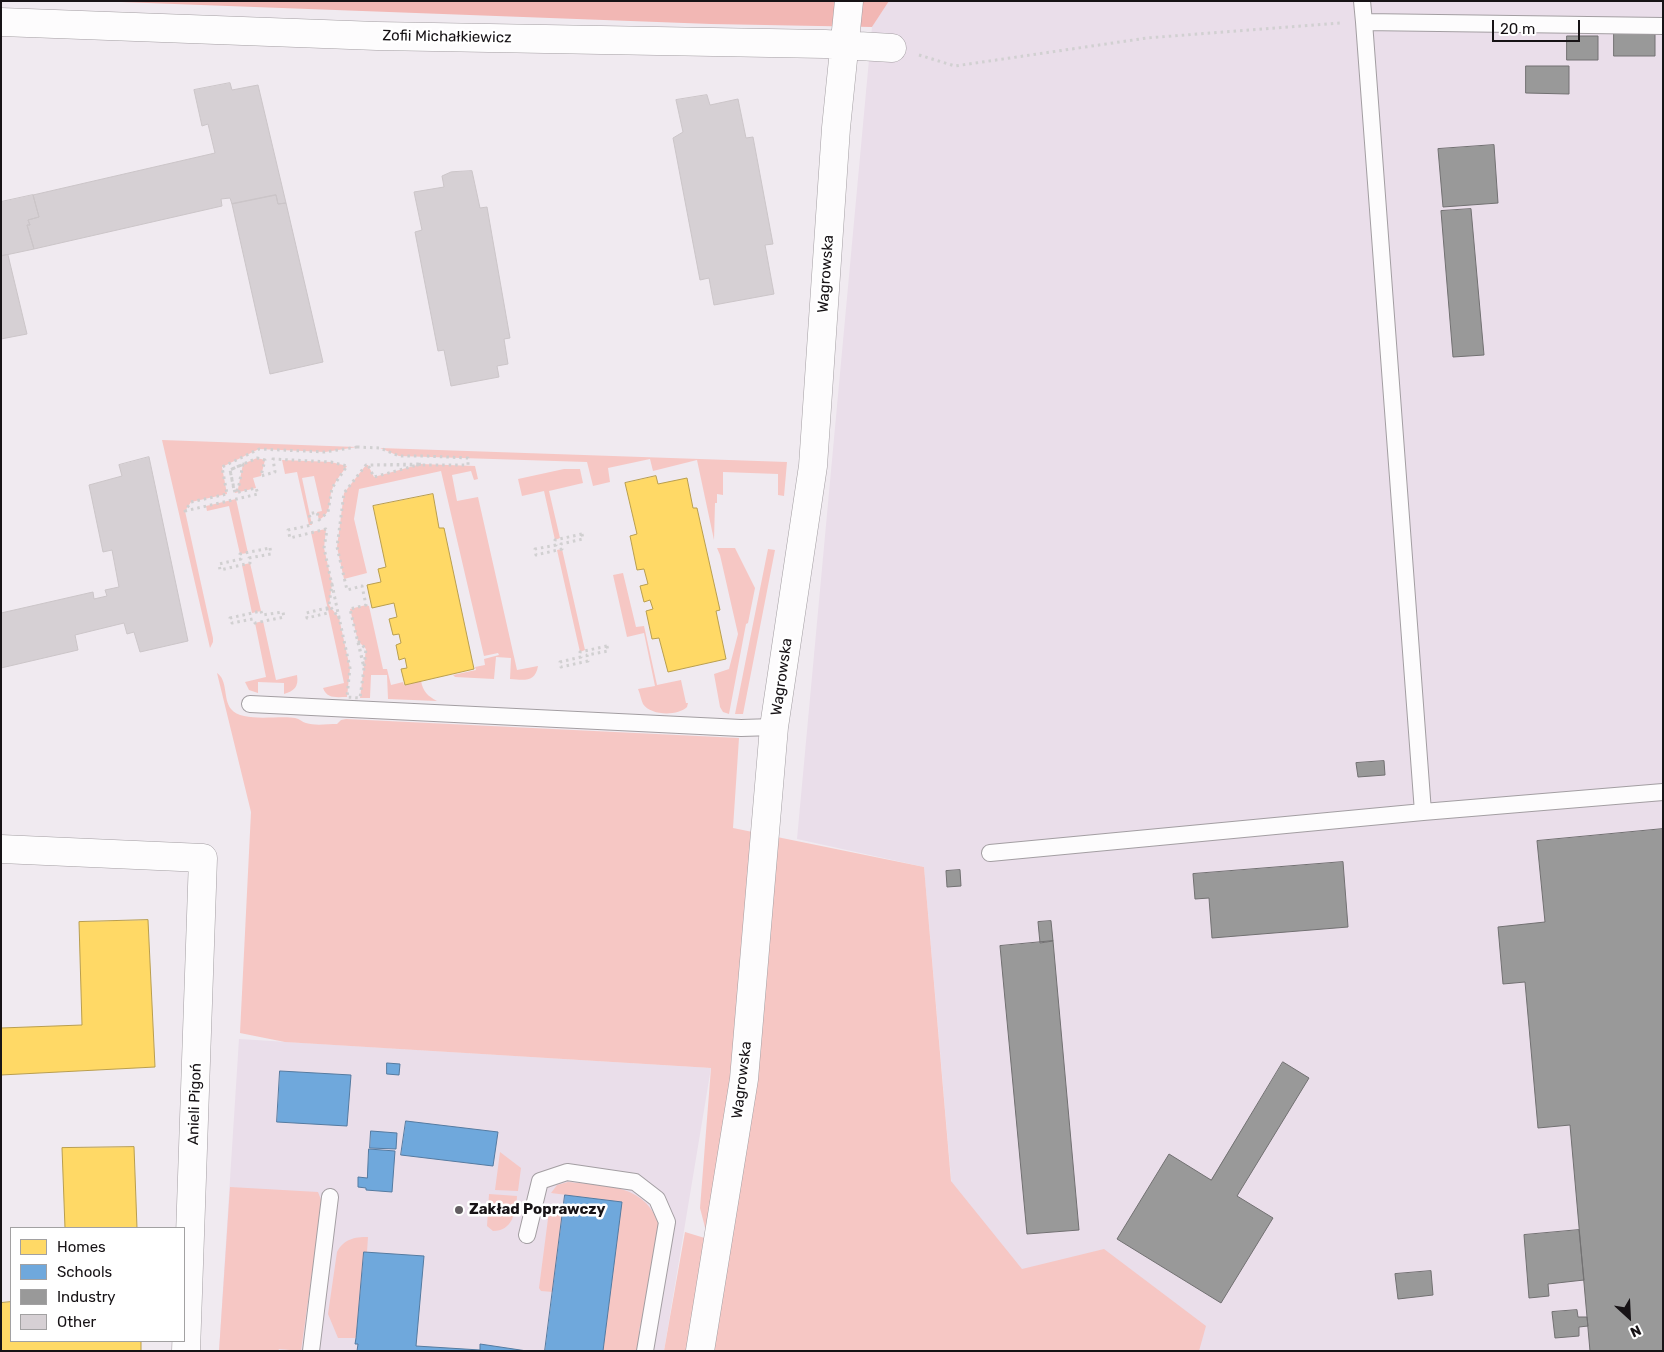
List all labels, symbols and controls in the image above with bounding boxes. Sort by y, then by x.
scale bar [1494,10,1582,42]
text: 20 m [1500,20,1535,38]
street label: Zofii Michałkiewicz [382,27,512,47]
street label: Wagrowska [814,234,838,314]
street label: Wagrowska [768,637,796,717]
street label: Wagrowska [728,1040,756,1120]
street label: Anieli Pigoń [185,1063,205,1145]
place label: Zakład Poprawczy [469,1201,605,1219]
marker: Zakład Poprawczy [453,1204,465,1216]
legend [10,1227,185,1342]
text: Homes [57,1238,106,1256]
text: Schools [57,1263,112,1281]
text: Industry [57,1288,116,1306]
north arrow [1604,1292,1654,1342]
text: Other [57,1313,96,1331]
text: N [1627,1321,1644,1341]

